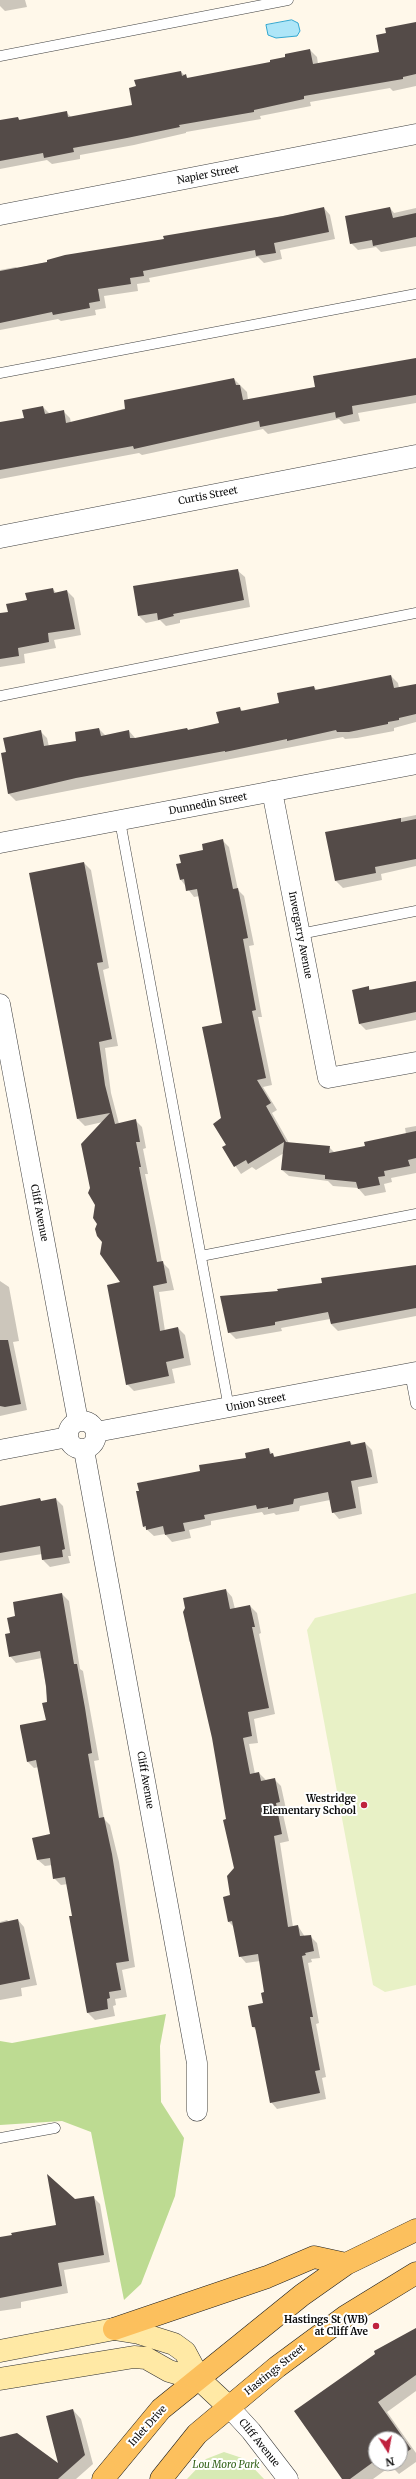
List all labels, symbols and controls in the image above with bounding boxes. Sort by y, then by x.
street label: Napier Street [176,163,240,187]
street label: Curtis Street [177,484,239,508]
street label: Dunnedin Street [168,791,248,817]
street label: Invergarry Avenue [286,890,314,980]
street label: Cliff Avenue [28,1183,50,1243]
street label: Union Street [225,1391,287,1415]
street label: Cliff Avenue [134,1750,156,1810]
place label: Westridge Elementary School [263,1793,356,1816]
marker: Westridge Elementary School [359,1800,369,1810]
place label: Hastings St (WB) at Cliff Ave [284,2314,368,2338]
marker: Hastings St (WB) at Cliff Ave [371,2321,381,2331]
street label: Hastings Street [243,2342,307,2398]
street label: Inlet Drive [127,2403,169,2449]
street label: Cliff Avenue [236,2417,282,2469]
north arrow [368,2431,408,2471]
text: N [384,2454,396,2469]
park label: Lou Moro Park [192,2459,260,2471]

